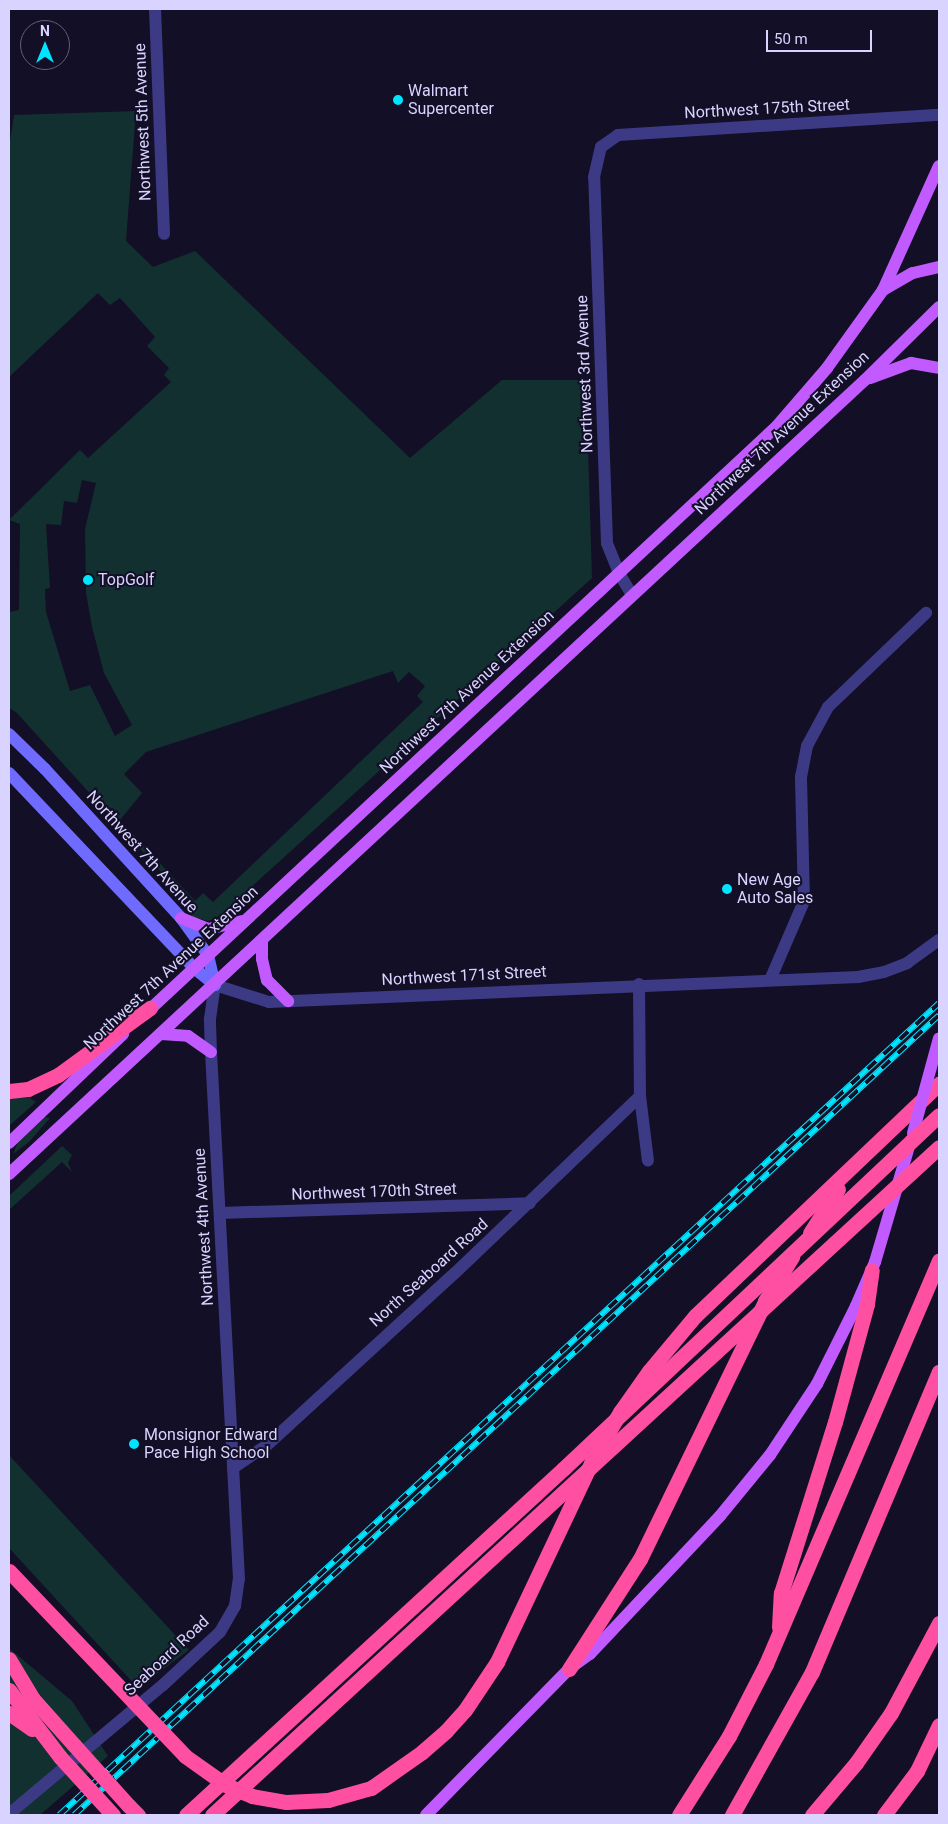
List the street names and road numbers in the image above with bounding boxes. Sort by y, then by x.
street label: Northwest 5th Avenue [131,43,155,201]
street label: Northwest 175th Street [684,95,850,123]
street label: Northwest 3rd Avenue [573,295,597,453]
street label: Northwest 7th Avenue Extension [691,347,873,519]
street label: Northwest 7th Avenue Extension [376,606,558,778]
street label: Northwest 7th Avenue [82,787,202,917]
street label: Northwest 7th Avenue Extension [80,882,262,1054]
street label: Northwest 171st Street [381,962,547,990]
street label: Northwest 4th Avenue [190,1148,218,1306]
street label: Northwest 170th Street [291,1180,457,1204]
street label: North Seaboard Road [366,1215,492,1331]
street label: Seaboard Road [121,1612,213,1700]

